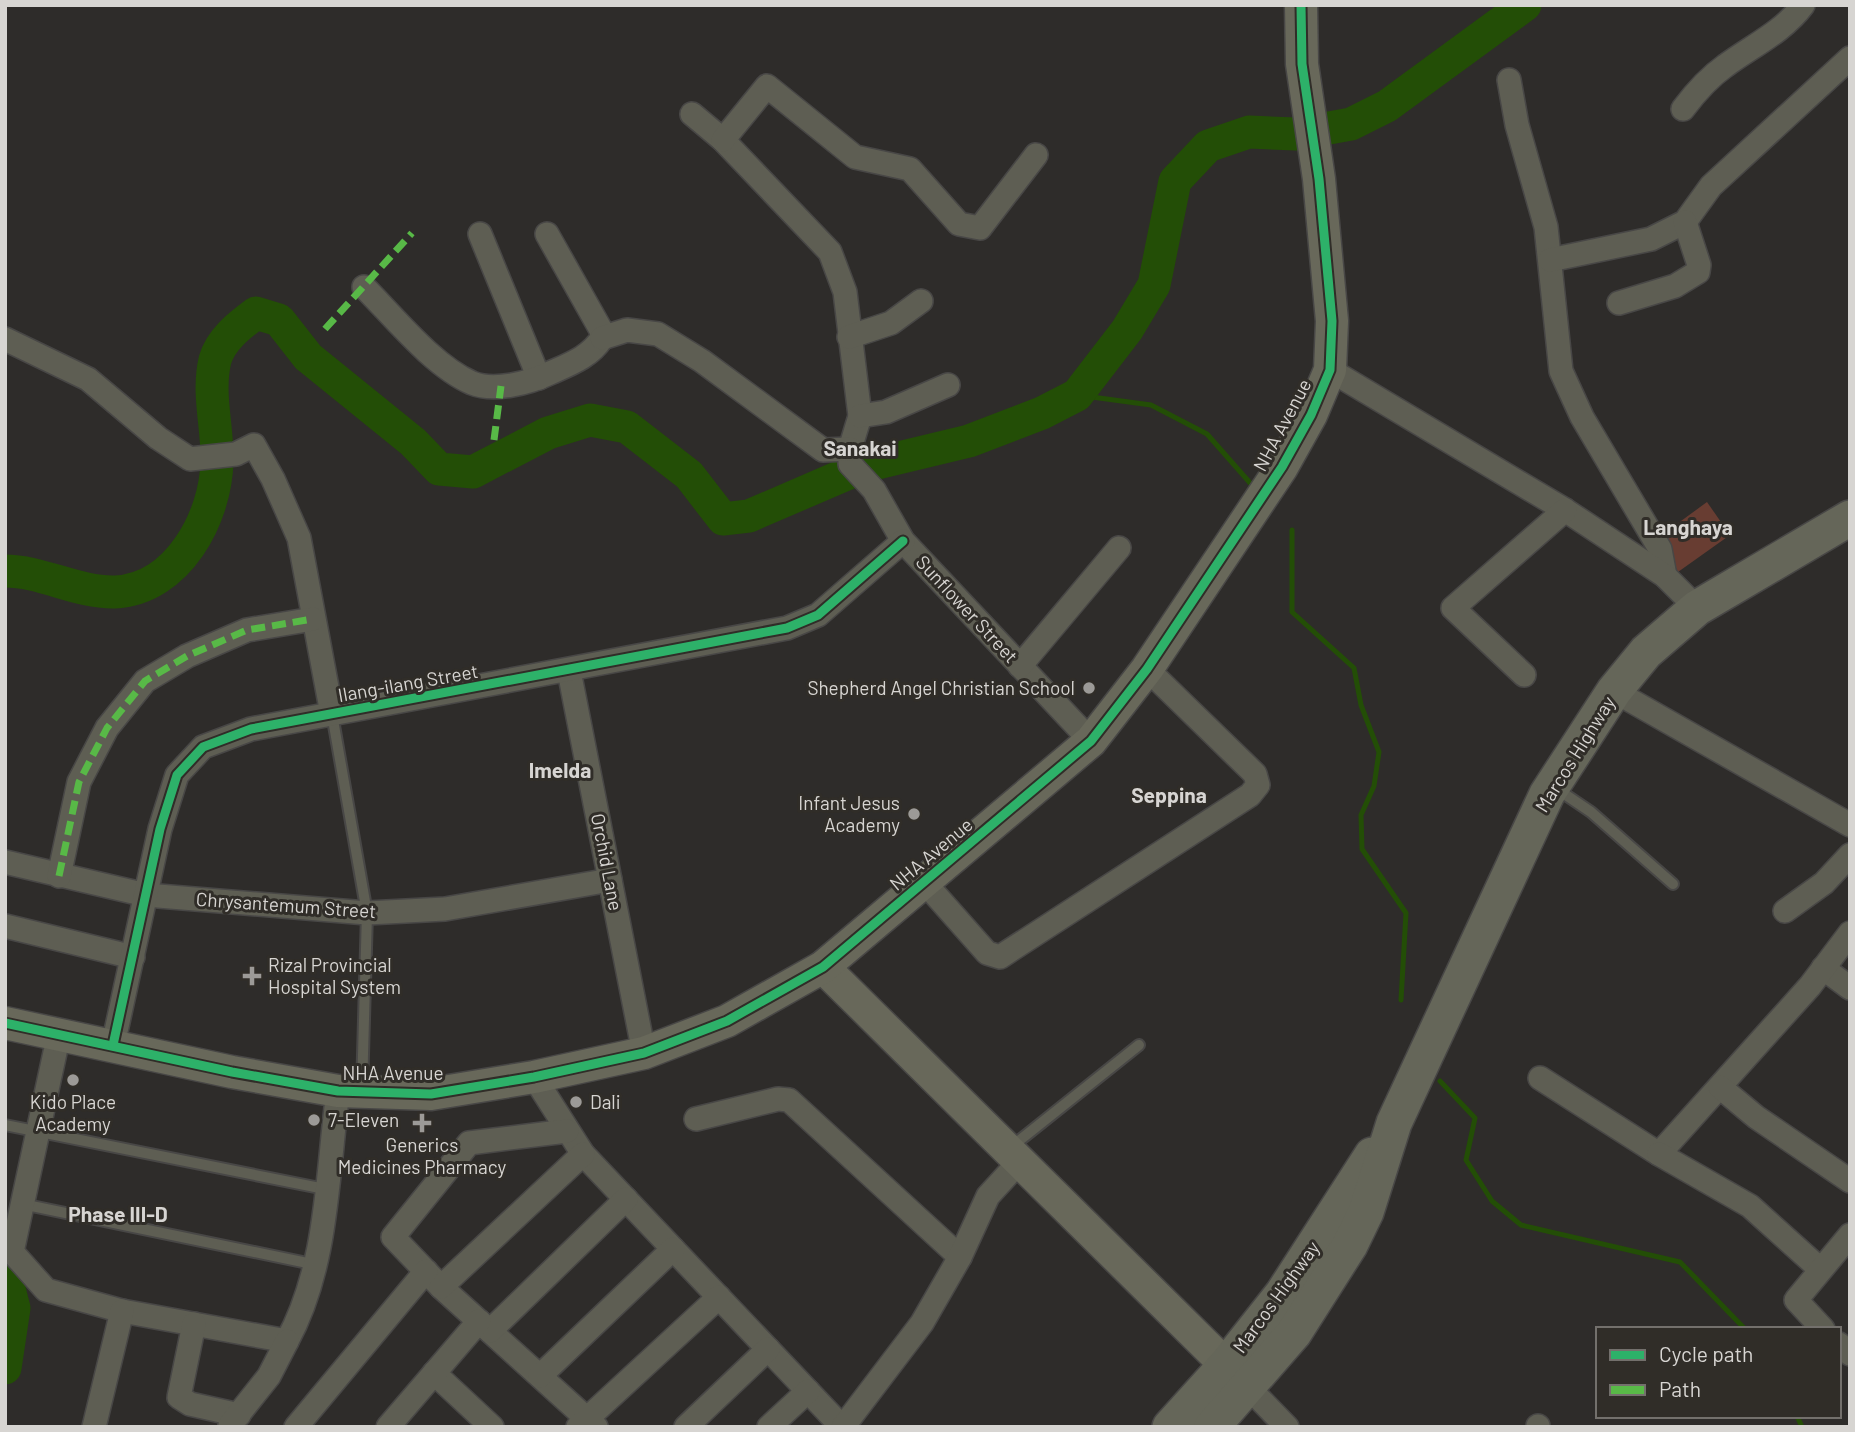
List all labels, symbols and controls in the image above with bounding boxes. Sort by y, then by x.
street label: NHA Avenue [1248,375,1315,475]
district label: Sanakai [823,435,897,460]
district label: Langhaya [1643,514,1733,539]
street label: Sunflower Street [912,550,1023,667]
street label: Ilang-ilang Street [336,659,480,706]
place label: Shepherd Angel Christian School [807,676,1075,699]
marker: Shepherd Angel Christian School [1081,680,1097,696]
street label: Marcos Highway [1530,691,1620,816]
district label: Imelda [529,757,591,782]
district label: Seppina [1131,782,1207,807]
place label: Infant Jesus Academy [798,791,900,836]
marker: Infant Jesus Academy [906,806,922,822]
street label: Orchid Lane [587,811,628,912]
street label: NHA Avenue [885,812,977,895]
street label: Chrysantemum Street [195,887,377,922]
place label: Rizal Provincial Hospital System [268,953,401,998]
marker: Rizal Provincial Hospital System [242,966,262,986]
street label: NHA Avenue [342,1061,444,1084]
marker: Kido Place Academy [65,1072,81,1088]
place label: Kido Place Academy [30,1090,116,1135]
place label: Dali [590,1090,621,1113]
marker: Dali [568,1094,584,1110]
place label: 7-Eleven [328,1108,399,1131]
marker: 7-Eleven [306,1112,322,1128]
marker: Generics Medicines Pharmacy [414,1115,430,1131]
place label: Generics Medicines Pharmacy [338,1133,507,1178]
district label: Phase III-D [68,1201,168,1226]
street label: Marcos Highway [1227,1236,1324,1357]
legend [1596,1327,1841,1418]
text: Cycle path [1659,1341,1753,1366]
text: Path [1659,1376,1701,1401]

